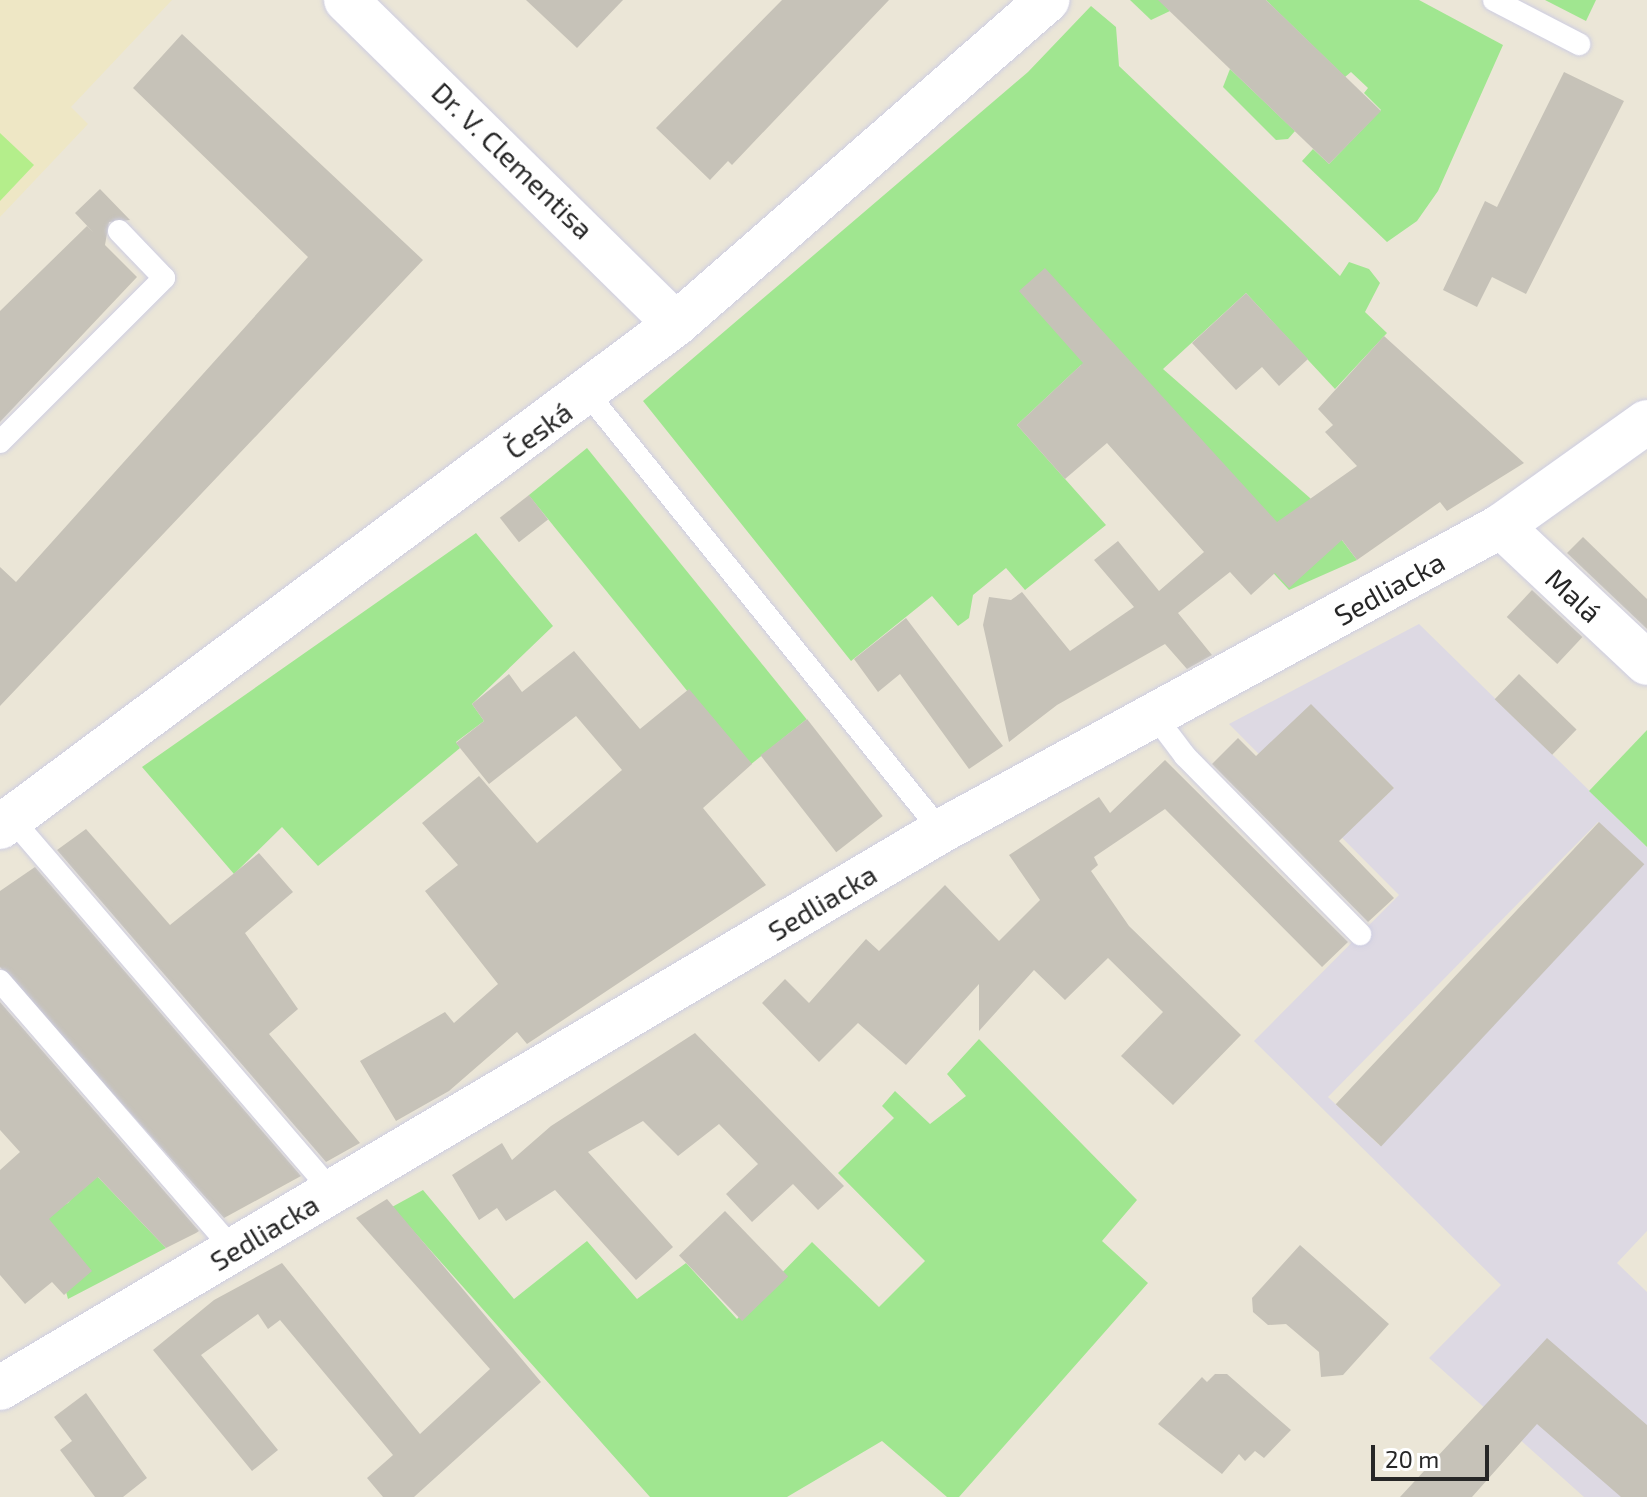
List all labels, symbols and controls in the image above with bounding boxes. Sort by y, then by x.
street label: Dr. V. Clementisa [425,74,601,246]
street label: Česká [498,394,578,466]
street label: Sedliacka [1328,544,1450,632]
street label: Malá [1539,561,1609,629]
street label: Sedliacka [762,857,882,947]
street label: Sedliacka [204,1187,324,1277]
scale bar [1375,1429,1493,1479]
text: 20 m [1385,1444,1439,1473]

